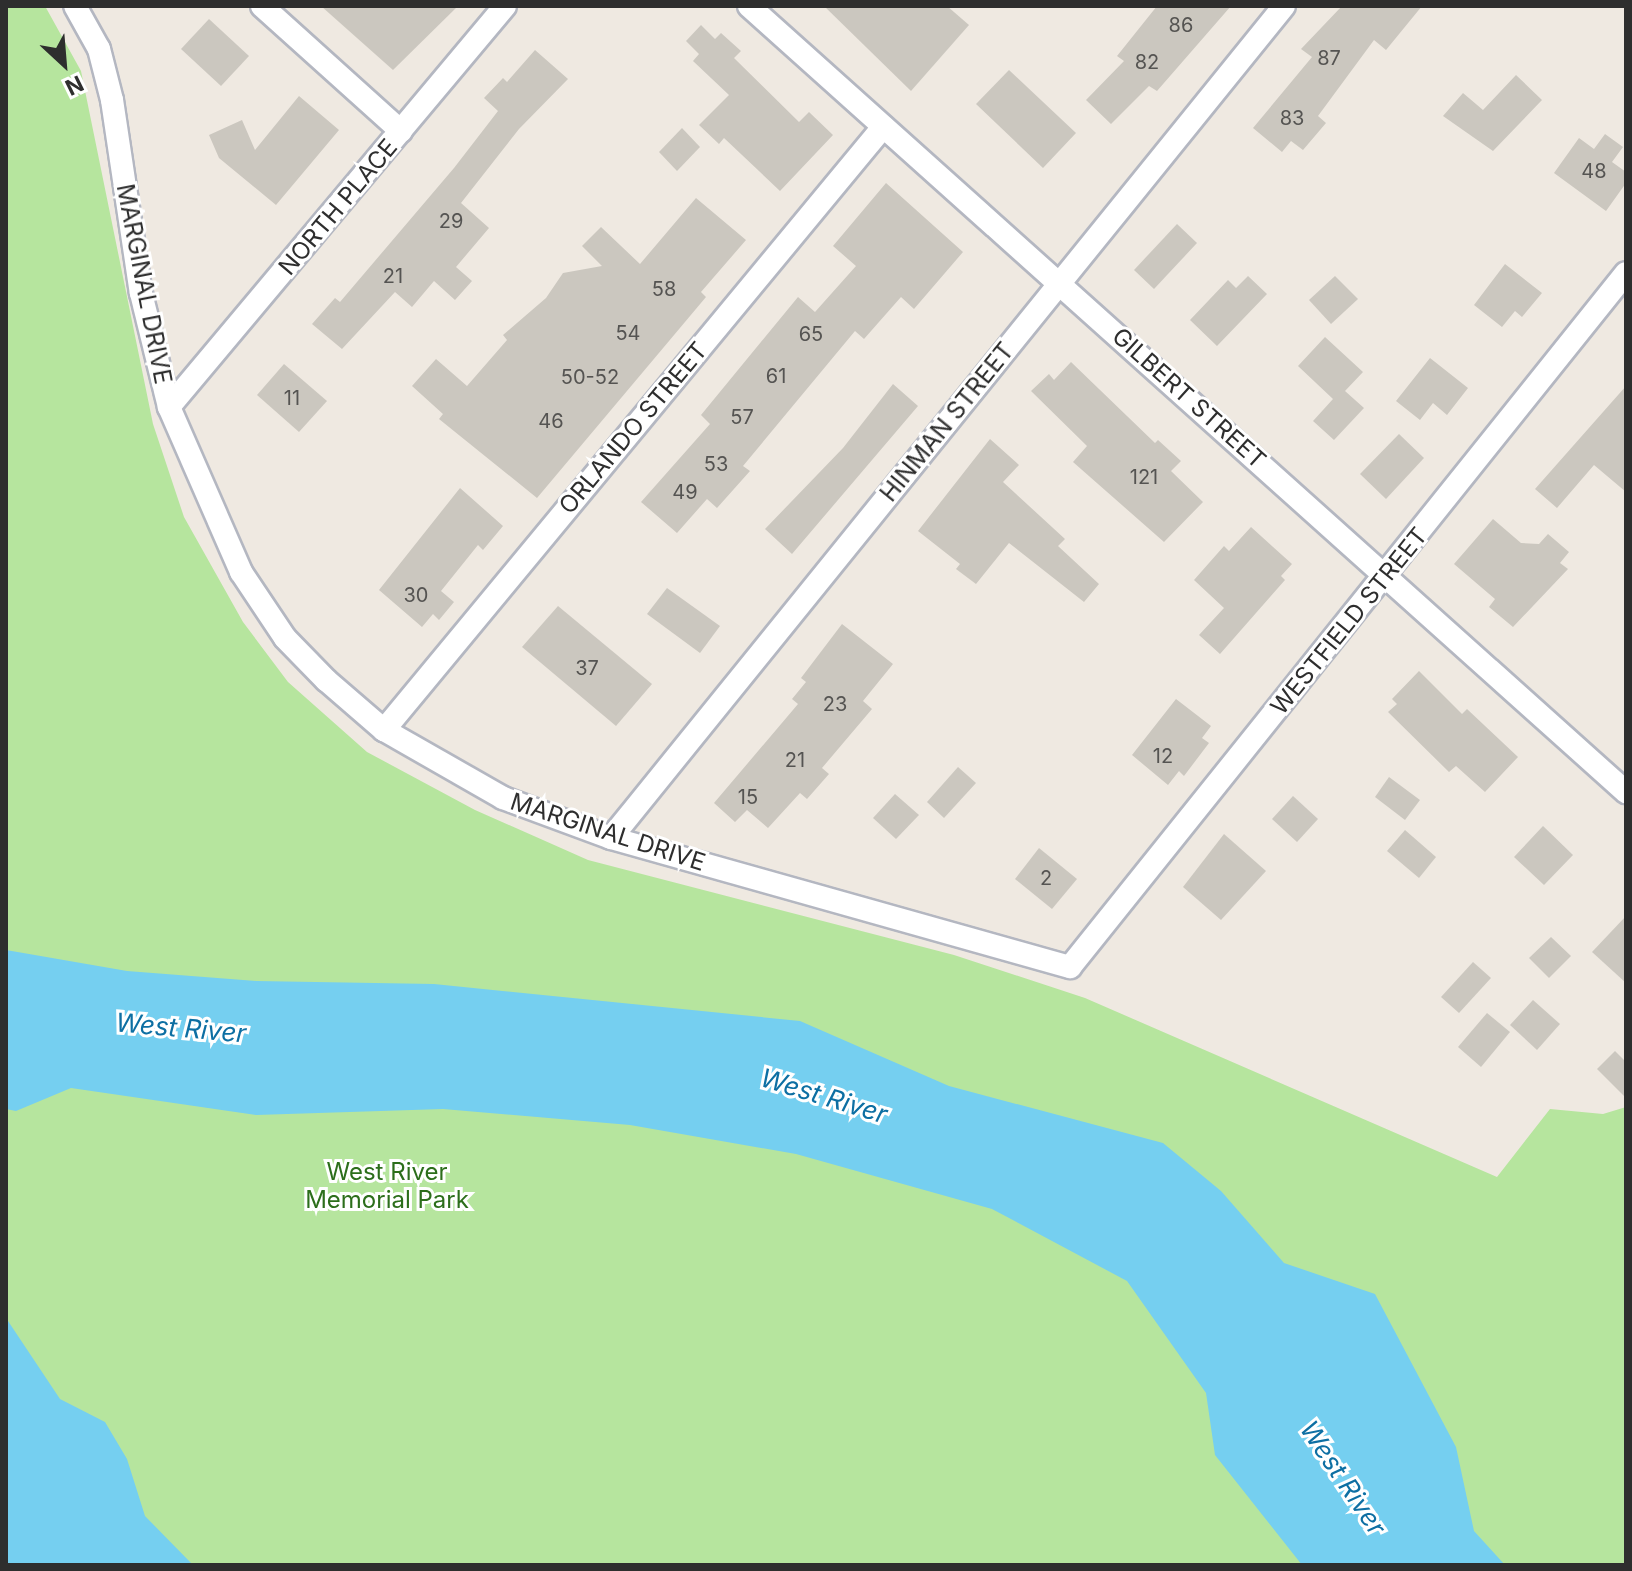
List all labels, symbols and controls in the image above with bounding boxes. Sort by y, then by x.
house number: 86 [1169,13,1193,37]
north arrow [24,24,104,104]
house number: 87 [1317,46,1341,70]
house number: 82 [1135,50,1159,74]
text: N [61,70,88,101]
house number: 83 [1280,106,1304,130]
street label: NORTH PLACE [273,133,403,281]
house number: 48 [1581,159,1607,183]
street label: MARGINAL DRIVE [110,182,178,386]
house number: 29 [439,209,463,233]
house number: 21 [383,264,403,288]
house number: 58 [652,277,676,301]
house number: 54 [615,321,641,345]
house number: 65 [799,322,823,346]
street label: GILBERT STREET [1106,322,1272,474]
street label: ORLANDO STREET [553,336,713,520]
street label: HINMAN STREET [874,337,1020,507]
house number: 61 [766,364,786,388]
house number: 50-52 [561,365,619,389]
house number: 11 [284,386,300,410]
house number: 57 [730,405,754,429]
house number: 46 [538,409,564,433]
house number: 53 [704,452,728,476]
house number: 121 [1130,465,1158,489]
house number: 49 [672,480,698,504]
street label: WESTFIELD STREET [1265,522,1433,720]
house number: 30 [404,583,428,607]
house number: 37 [575,656,599,680]
house number: 23 [823,692,847,716]
house number: 12 [1153,744,1173,768]
house number: 21 [785,748,805,772]
house number: 15 [738,785,758,809]
street label: MARGINAL DRIVE [507,787,709,877]
house number: 2 [1040,866,1052,890]
water label: West River [115,1007,247,1049]
water label: West River [757,1062,891,1130]
park label: West River Memorial Park [305,1158,469,1214]
water label: West River [1294,1415,1392,1541]

